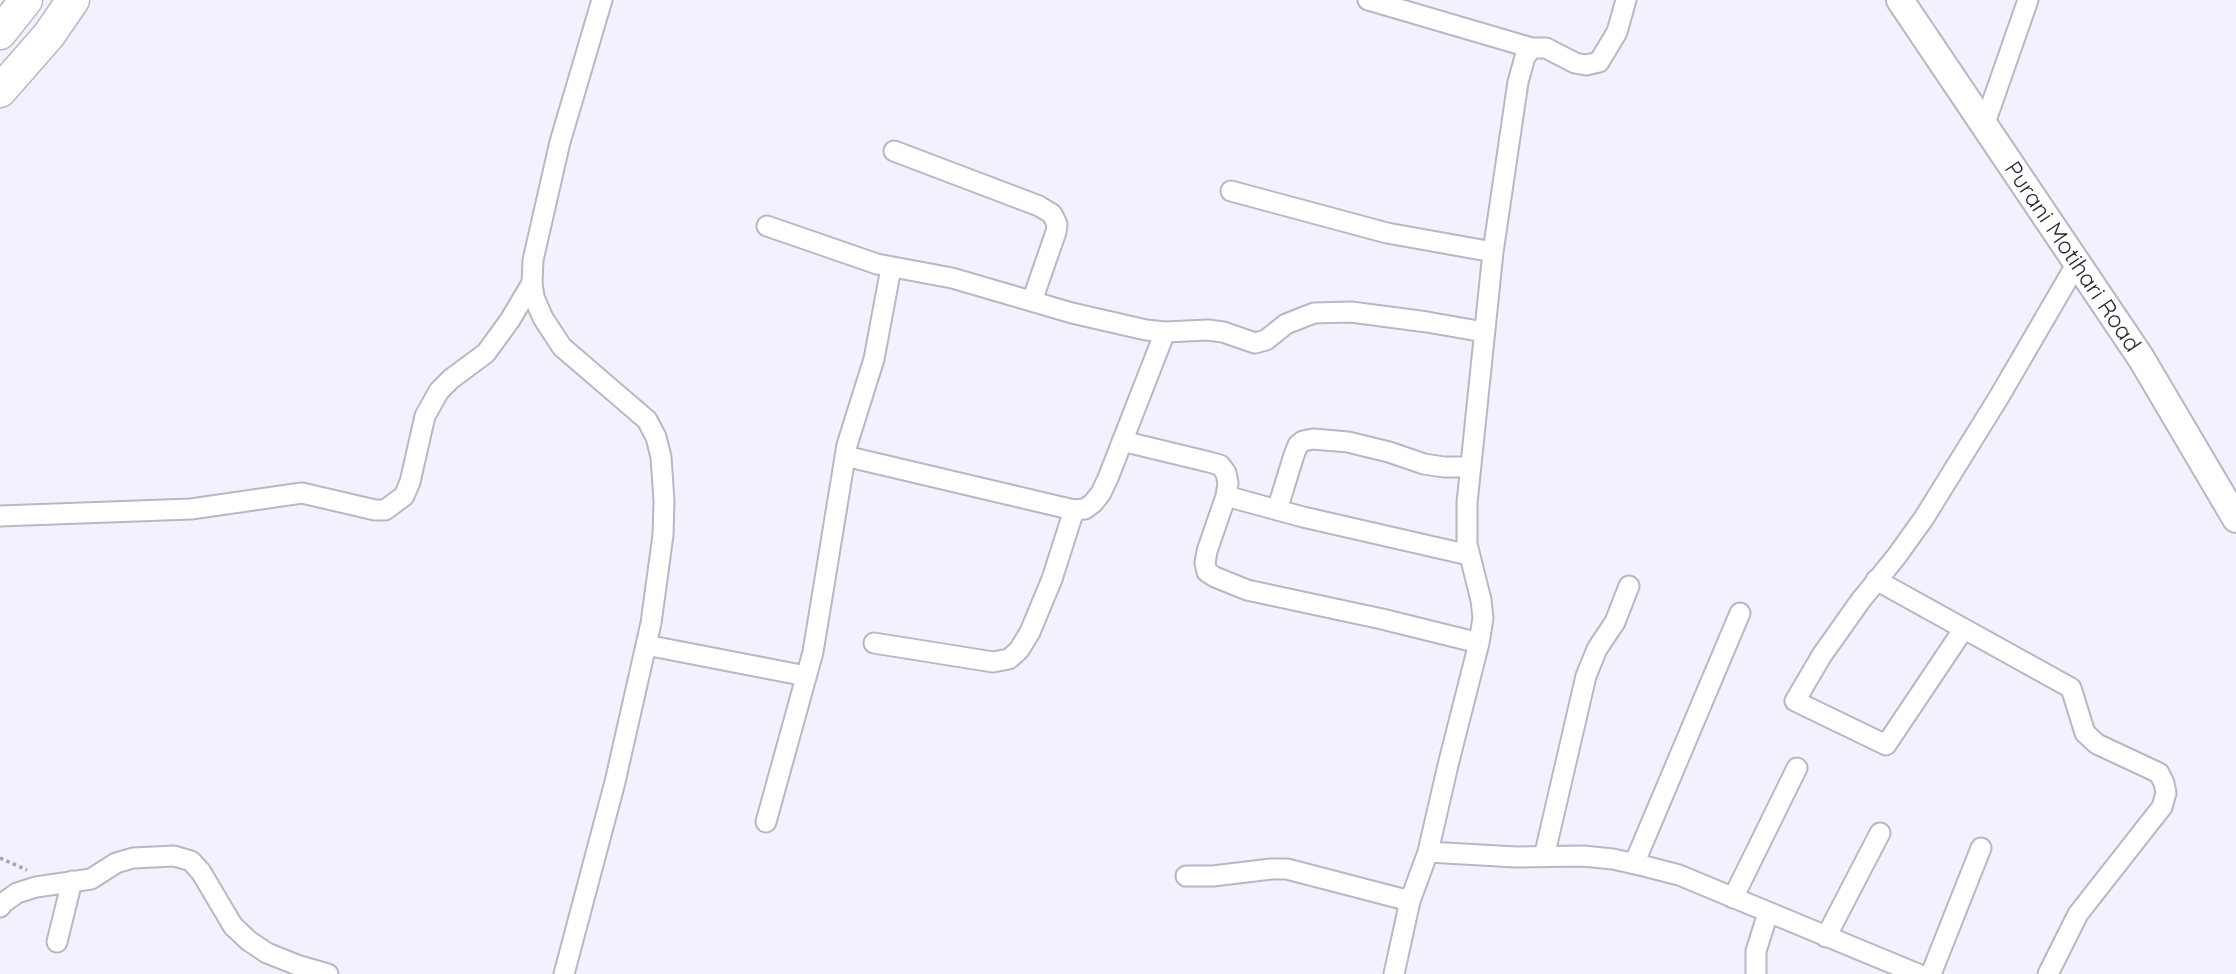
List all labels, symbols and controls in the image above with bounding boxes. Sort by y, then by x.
street label: Purani Motihari Road [1998,157,2146,357]

